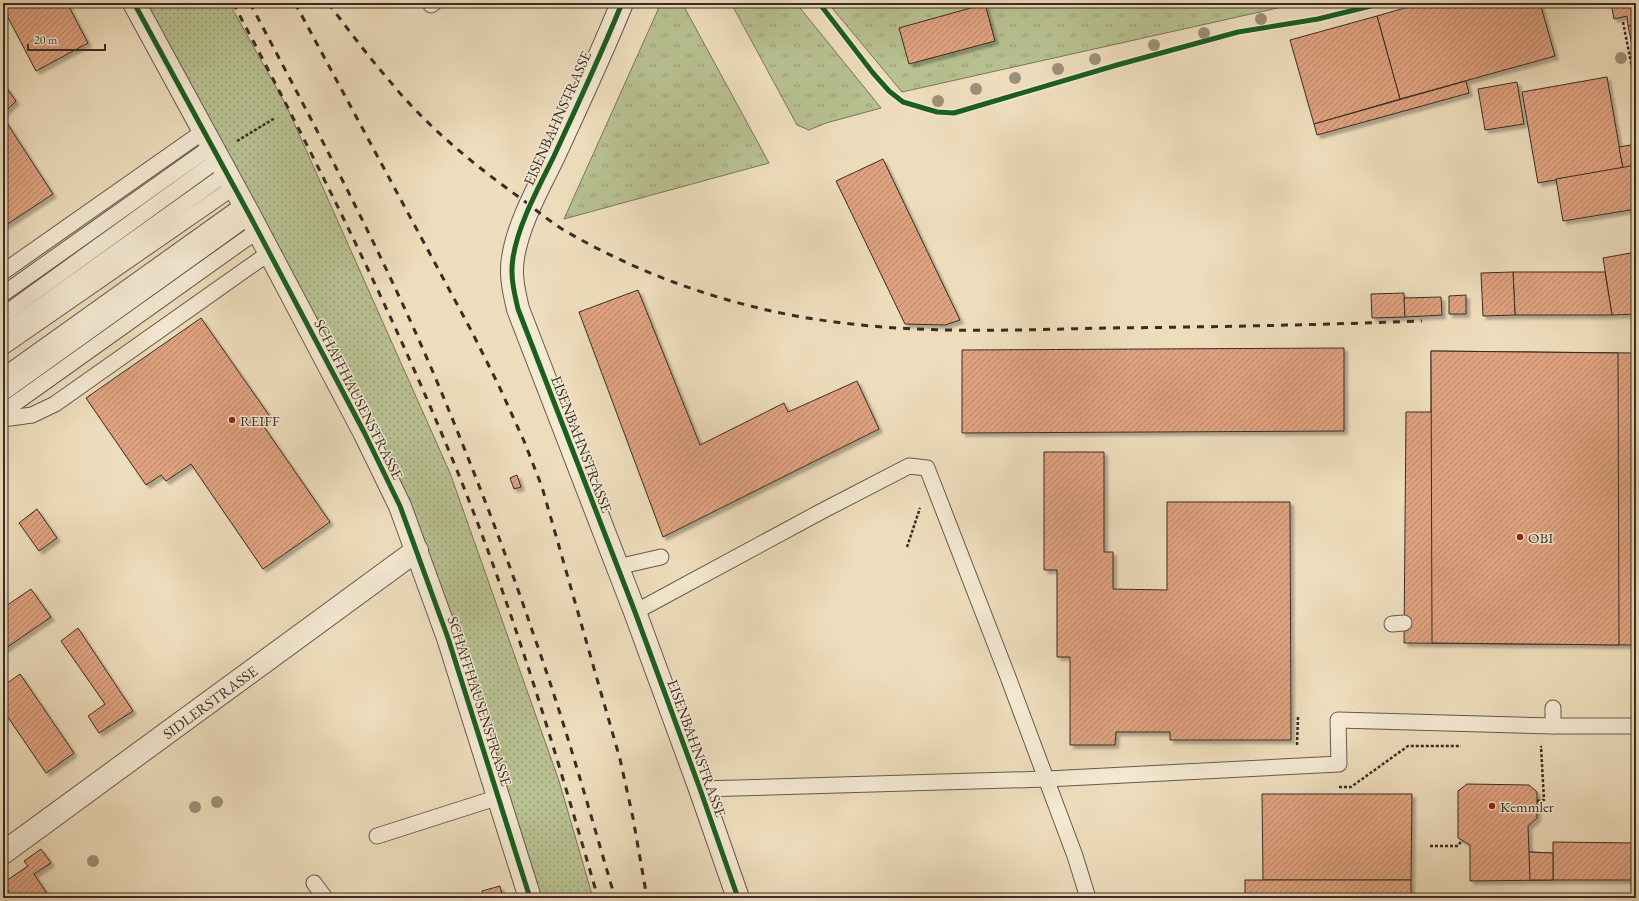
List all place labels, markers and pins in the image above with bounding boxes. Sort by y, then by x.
place label: REIFF [240,411,280,430]
marker: REIFF [227,415,237,425]
place label: OBI [1528,528,1553,547]
marker: OBI [1515,532,1525,542]
place label: Kemmler [1500,797,1554,816]
marker: Kemmler [1487,801,1497,811]

